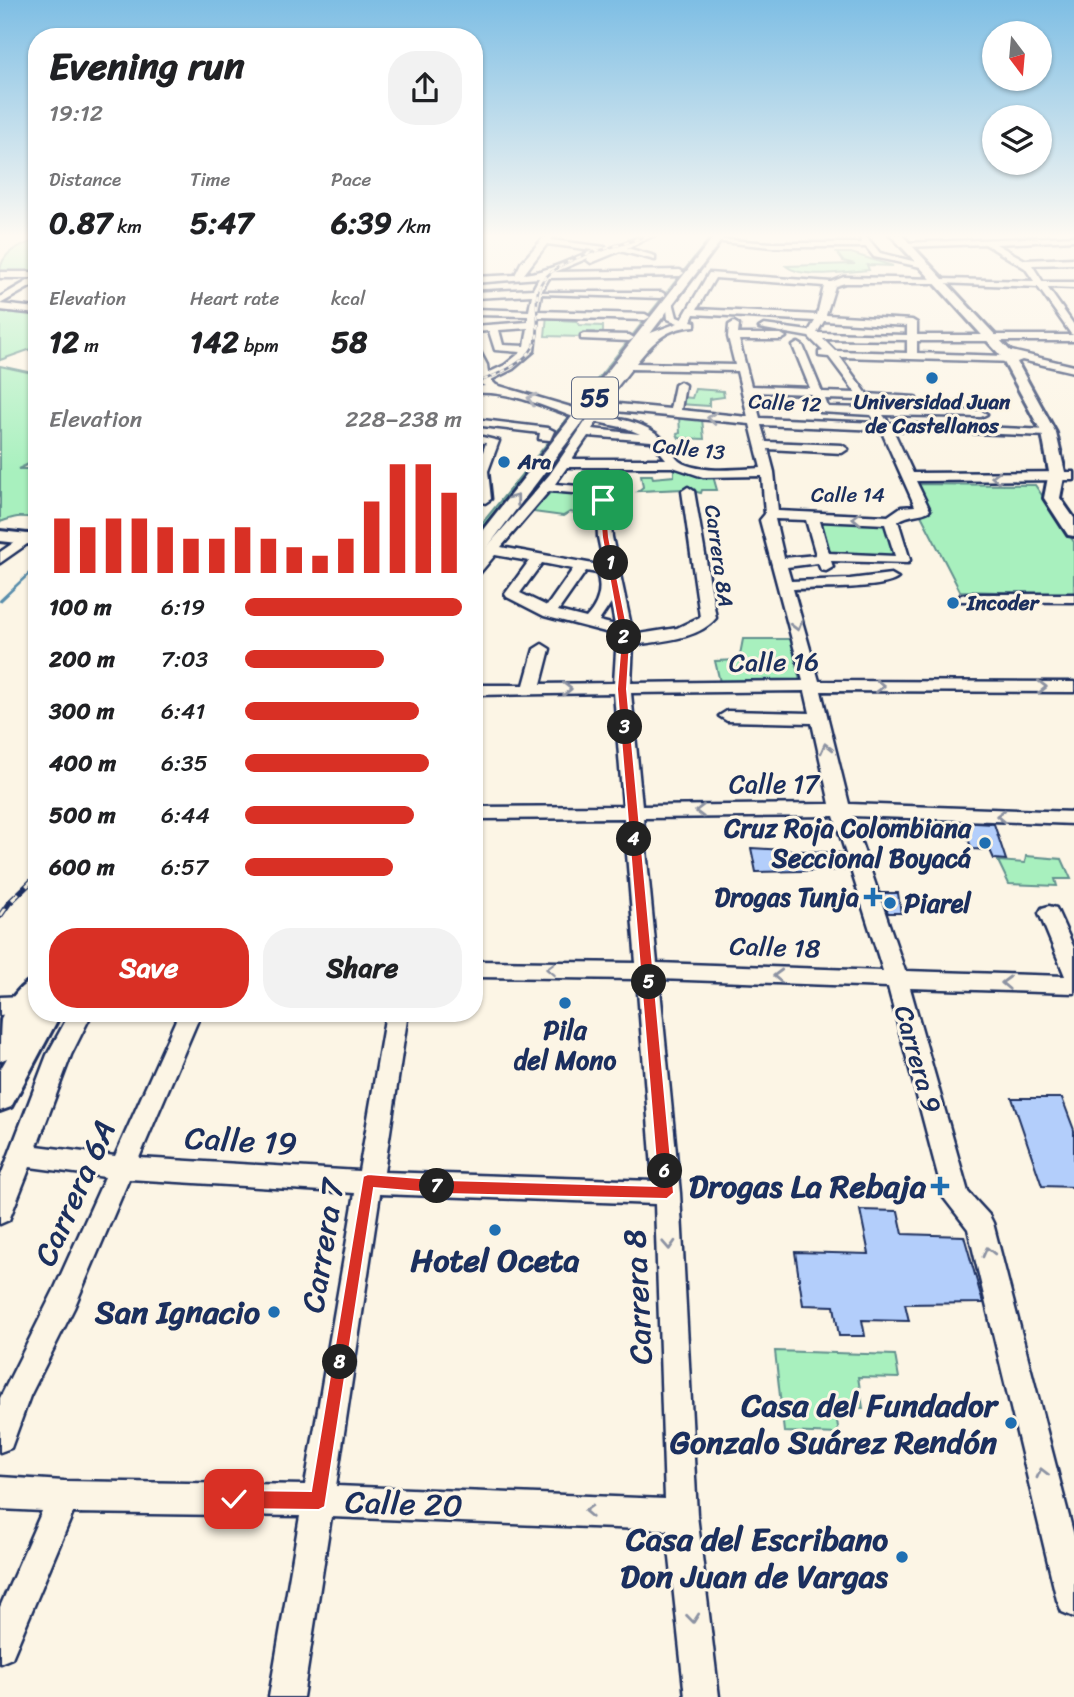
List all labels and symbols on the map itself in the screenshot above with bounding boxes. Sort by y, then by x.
north arrow [982,21,1052,91]
marker: Universidad Juan de Castellanos [924,370,940,386]
road number: 55 [572,377,618,418]
street label: Calle 12 [748,382,822,424]
place label: Universidad Juan de Castellanos [854,383,1011,445]
one-way arrow [526,393,538,407]
one-way arrow [706,411,717,426]
street label: Calle 13 [651,426,727,472]
place label: Ara [517,443,551,481]
marker: Ara [496,454,512,470]
one-way arrow [990,469,1001,484]
pin [573,470,633,530]
street label: Calle 14 [811,476,885,514]
one-way arrow [507,494,520,507]
street label: Carrera 8A [693,502,745,610]
one-way arrow [852,511,863,526]
pin: 1 [594,546,628,580]
place label: Incoder [966,584,1041,622]
marker: Incoder [945,595,961,611]
pin: 2 [606,620,642,654]
one-way arrow [789,620,803,632]
street label: Calle 16 [729,638,819,686]
one-way arrow [876,678,886,694]
one-way arrow [1037,679,1048,695]
one-way arrow [562,682,573,697]
pin: 3 [608,710,642,744]
one-way arrow [820,742,834,754]
street label: Calle 17 [729,761,821,807]
one-way arrow [694,803,704,819]
place label: Cruz Roja Colombiana Seccional Boyacá [723,805,972,881]
one-way arrow [995,808,1006,823]
pin: 4 [616,822,652,856]
marker: Cruz Roja Colombiana Seccional Boyacá [977,835,993,851]
place label: Drogas Tunja [714,874,859,920]
place label: Piarel [904,880,972,926]
marker: Drogas Tunja [865,889,881,905]
marker: Piarel [882,895,898,911]
street label: Calle 18 [729,922,822,972]
one-way arrow [545,962,556,977]
pin: 5 [632,964,666,1000]
one-way arrow [773,968,784,983]
one-way arrow [1000,975,1011,991]
marker: Pila del Mono [557,995,573,1011]
street label: Carrera 9 [881,1000,955,1118]
place label: Pila del Mono [514,1007,616,1083]
street label: Carrera 6A [17,1110,133,1276]
street label: Calle 19 [183,1110,299,1172]
pin: 6 [648,1154,682,1188]
place label: Drogas La Rebaja [689,1158,927,1215]
pin: 7 [420,1168,454,1204]
street label: Carrera 7 [284,1173,362,1317]
marker: Drogas La Rebaja [932,1178,948,1194]
marker: Hotel Oceta [487,1222,503,1238]
street label: Carrera 8 [606,1228,670,1366]
place label: Hotel Oceta [411,1232,579,1289]
one-way arrow [661,1240,676,1251]
one-way arrow [982,1246,996,1258]
place label: San Ignacio [94,1284,261,1341]
marker: San Ignacio [266,1304,282,1320]
pin: 8 [322,1344,358,1380]
place label: Casa del Fundador Gonzalo Suárez Rendón [670,1377,1000,1471]
marker: Casa del Fundador Gonzalo Suárez Rendón [1003,1415,1019,1431]
one-way arrow [1035,1467,1050,1479]
pin [204,1469,264,1529]
street label: Calle 20 [344,1473,464,1535]
one-way arrow [583,1504,594,1519]
place label: Casa del Escribano Don Juan de Vargas [620,1511,889,1605]
marker: Casa del Escribano Don Juan de Vargas [894,1549,910,1565]
one-way arrow [685,1613,700,1624]

